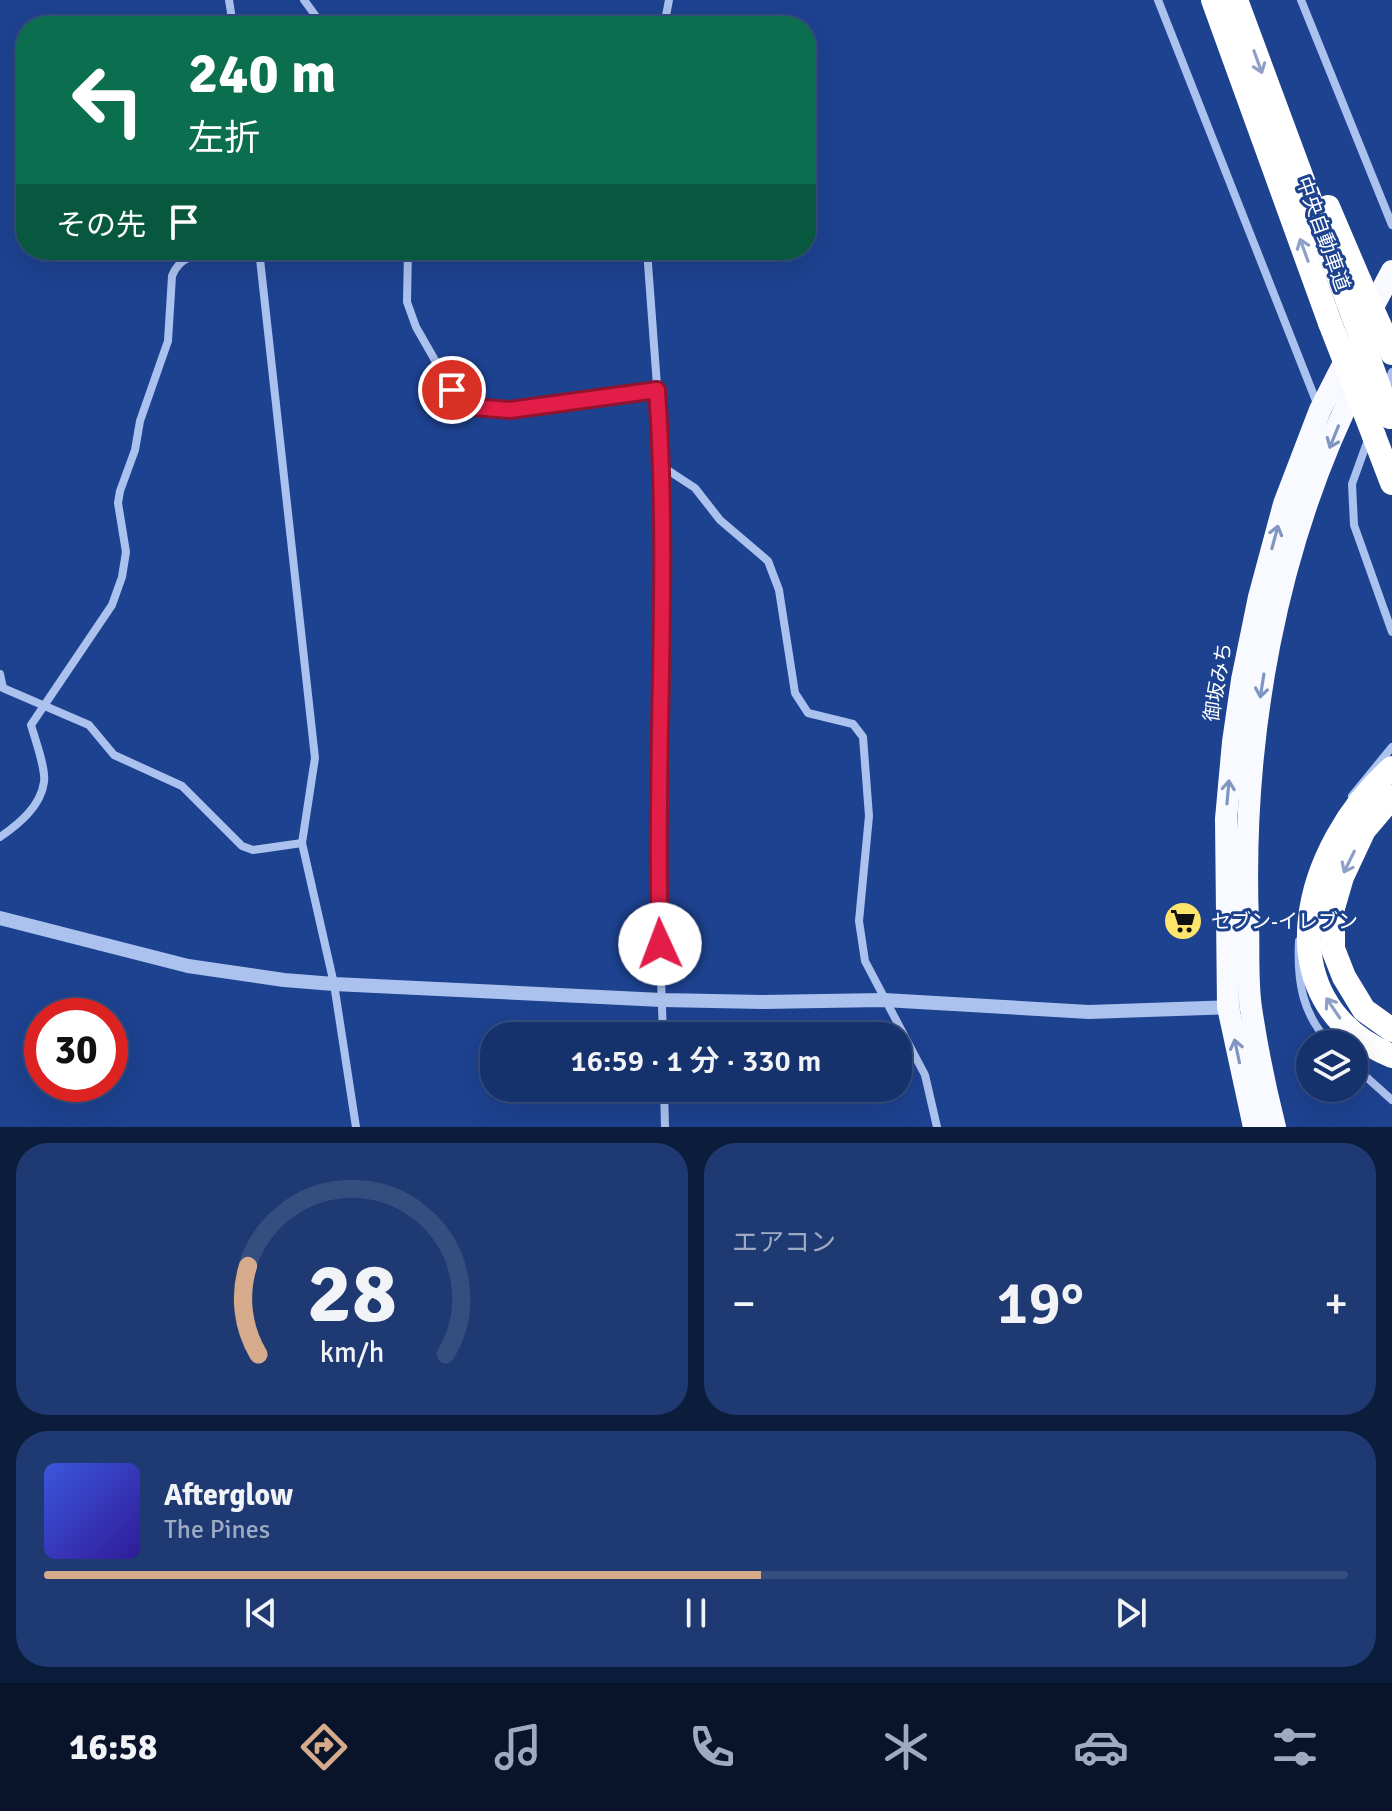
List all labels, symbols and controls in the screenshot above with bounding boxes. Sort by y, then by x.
text: 240 m [188,39,336,108]
icon: left [56,48,160,152]
one-way arrow [1252,49,1266,74]
text: 左折 [188,116,260,161]
street label: 中央自動車道 [1291,173,1355,295]
icon: arrive [162,200,206,244]
text: その先 [56,207,146,244]
one-way arrow [1295,238,1310,263]
pin [418,356,486,424]
icon: arrive [430,368,474,412]
one-way arrow [1326,424,1340,449]
one-way arrow [1269,524,1284,550]
street label: 御坂みち [1199,640,1237,724]
one-way arrow [1254,673,1269,699]
one-way arrow [1221,779,1236,806]
one-way arrow [1341,849,1356,873]
supermarket icon: セブン-イレブン [1162,900,1204,942]
position arrow [618,902,702,986]
place label: セブン-イレブン [1211,909,1358,934]
speed limit sign: 30 [24,998,128,1102]
one-way arrow [1324,998,1341,1020]
map controls [1296,1030,1368,1102]
button: layers [1296,1030,1368,1102]
one-way arrow [1229,1039,1244,1064]
text: 16:59 · 1 分 · 330 m [571,1043,821,1080]
text: エアコン [732,1227,836,1259]
text: 28 [307,1243,397,1345]
text: 19° [996,1267,1084,1341]
text: − [732,1277,756,1331]
text: + [1324,1277,1348,1331]
text: km/h [320,1335,384,1370]
text: Afterglow [164,1477,293,1514]
text: The Pines [164,1514,270,1546]
icon: previous [239,1591,283,1635]
icon: pause [674,1591,718,1635]
icon: next [1109,1591,1153,1635]
icon: directions [296,1719,352,1775]
icon: music [490,1719,546,1775]
icon: phone [684,1719,740,1775]
icon: climate [878,1719,934,1775]
icon: car [1073,1719,1129,1775]
icon: filters [1267,1719,1323,1775]
text: 16:58 [69,1725,157,1770]

